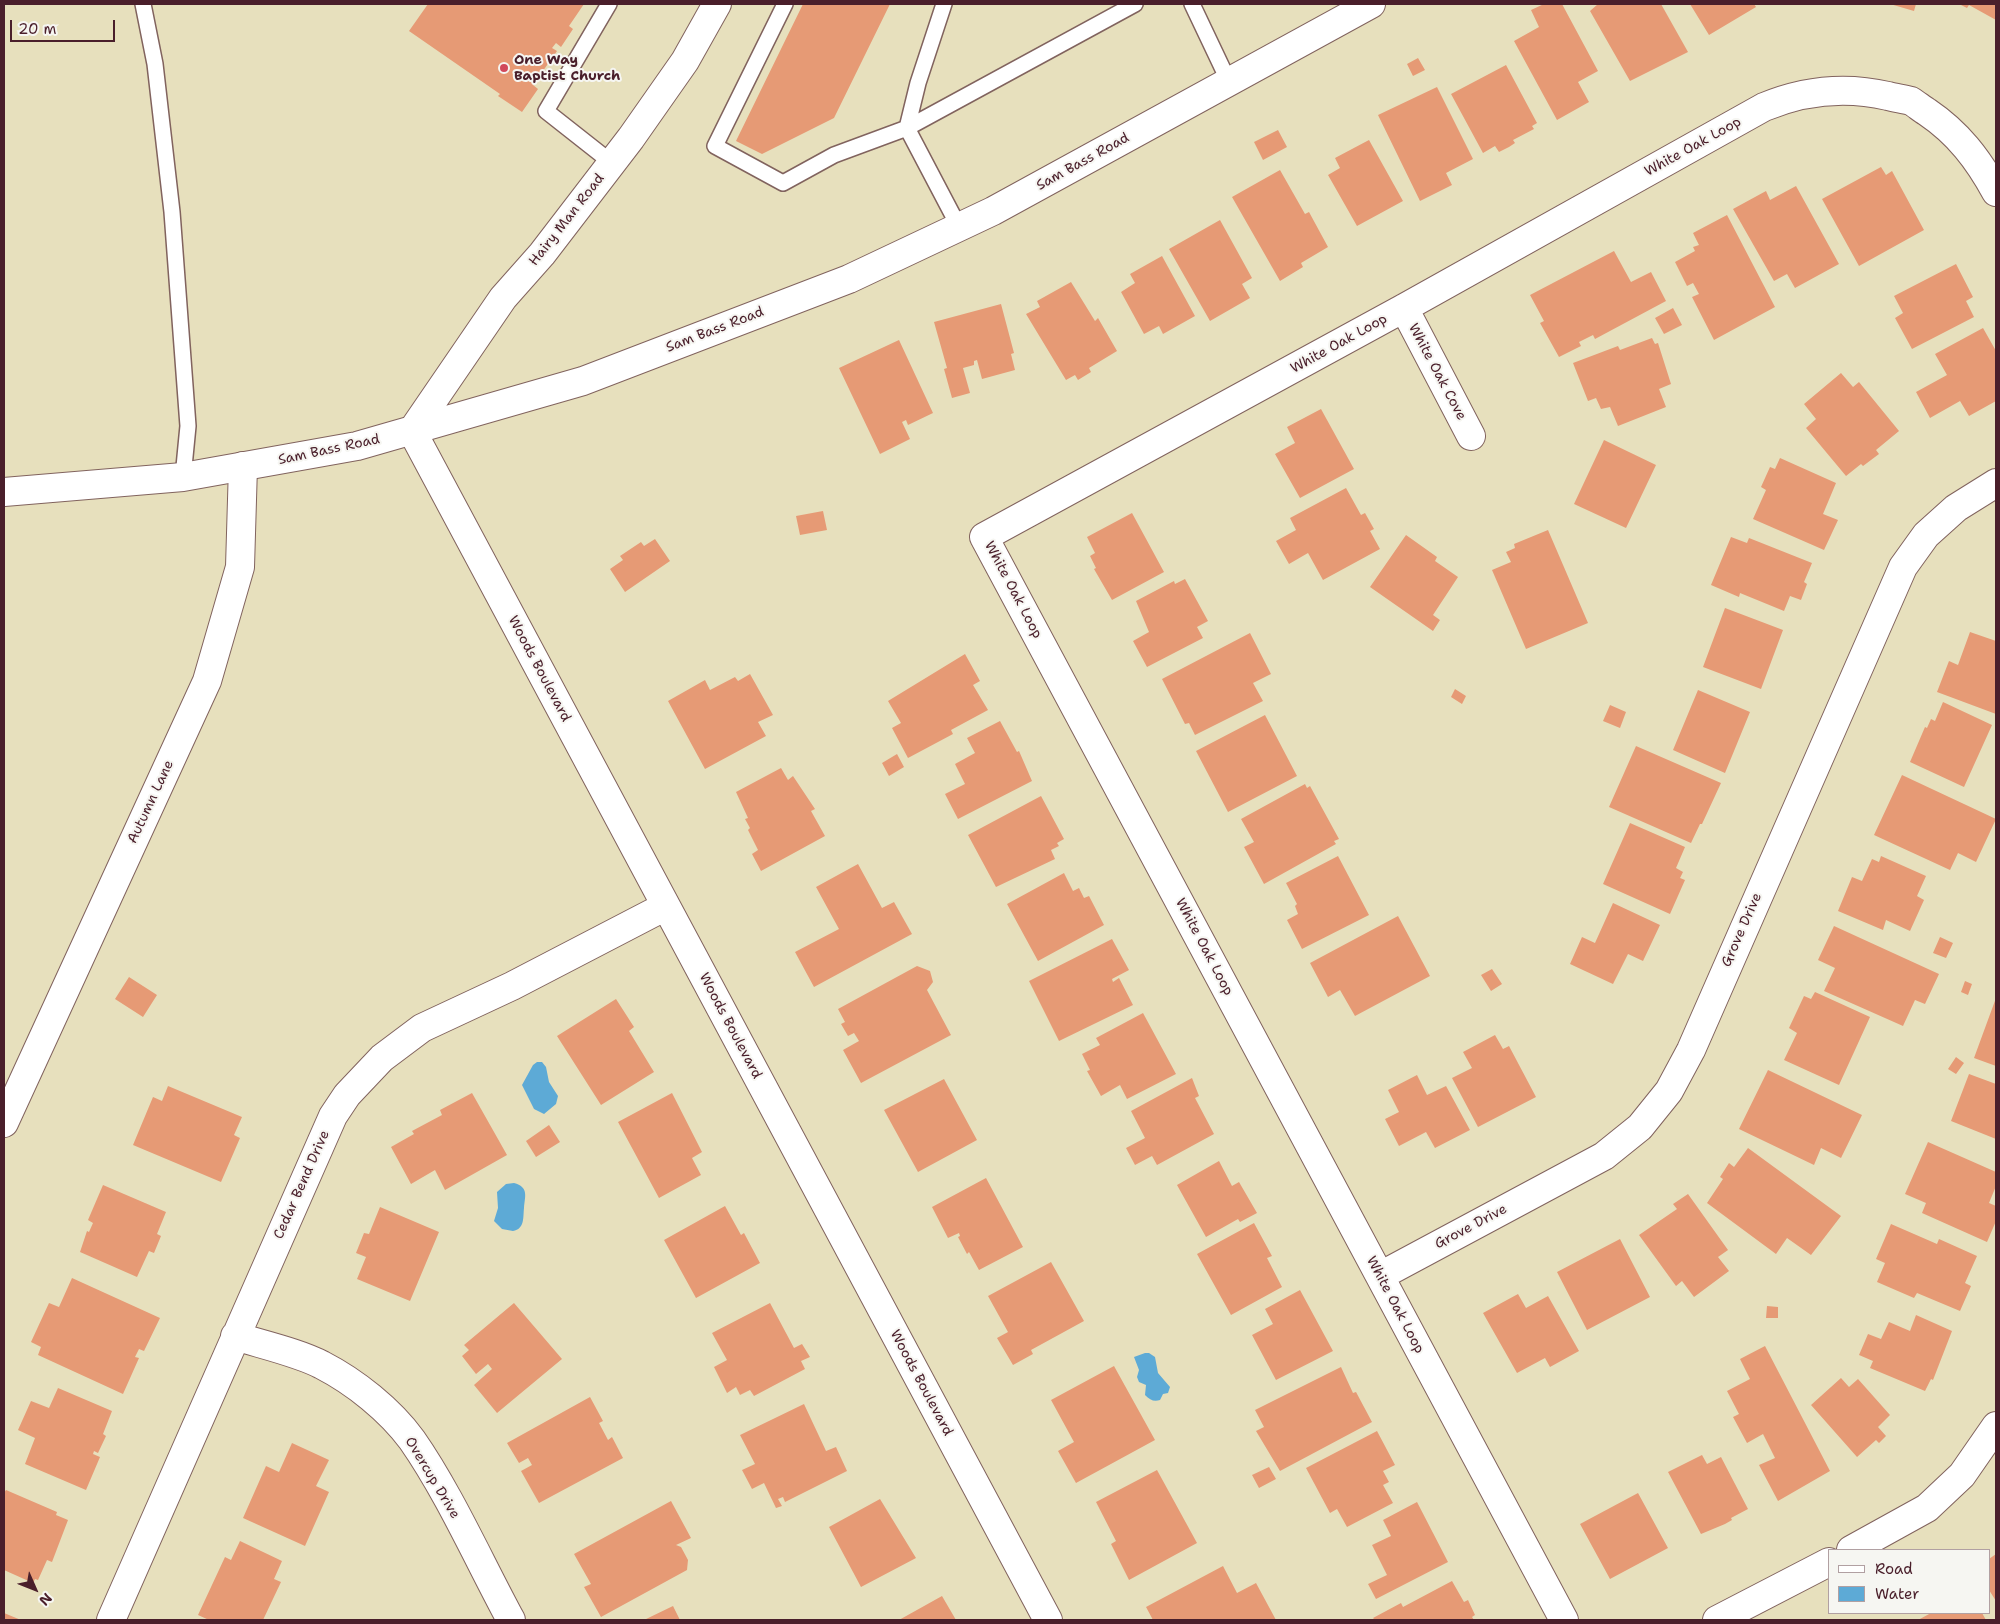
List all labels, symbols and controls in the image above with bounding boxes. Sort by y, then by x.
scale bar [12,10,118,42]
text: 20 m [18,19,57,39]
place label: One Way Baptist Church [514,52,620,84]
marker: One Way Baptist Church [498,62,510,74]
street label: White Oak Loop [1642,114,1744,180]
street label: Sam Bass Road [1034,130,1132,194]
street label: Hairy Man Road [526,171,608,269]
street label: Sam Bass Road [664,304,766,356]
street label: White Oak Loop [1288,311,1390,377]
street label: White Oak Cove [1404,321,1470,423]
street label: Sam Bass Road [277,431,381,469]
street label: White Oak Loop [980,539,1046,641]
street label: Woods Boulevard [504,613,574,725]
street label: Autumn Lane [124,758,178,846]
street label: Grove Drive [1718,890,1766,970]
street label: White Oak Loop [1171,896,1237,998]
street label: Woods Boulevard [695,970,765,1082]
street label: Cedar Bend Drive [270,1128,334,1242]
street label: Grove Drive [1432,1201,1510,1253]
street label: White Oak Loop [1362,1254,1428,1356]
street label: Woods Boulevard [886,1327,956,1439]
street label: Overcup Drive [401,1434,463,1522]
legend [1828,1549,1990,1614]
text: Road [1875,1559,1913,1579]
north arrow [10,1564,60,1614]
text: Water [1875,1584,1919,1604]
text: N [35,1589,56,1610]

